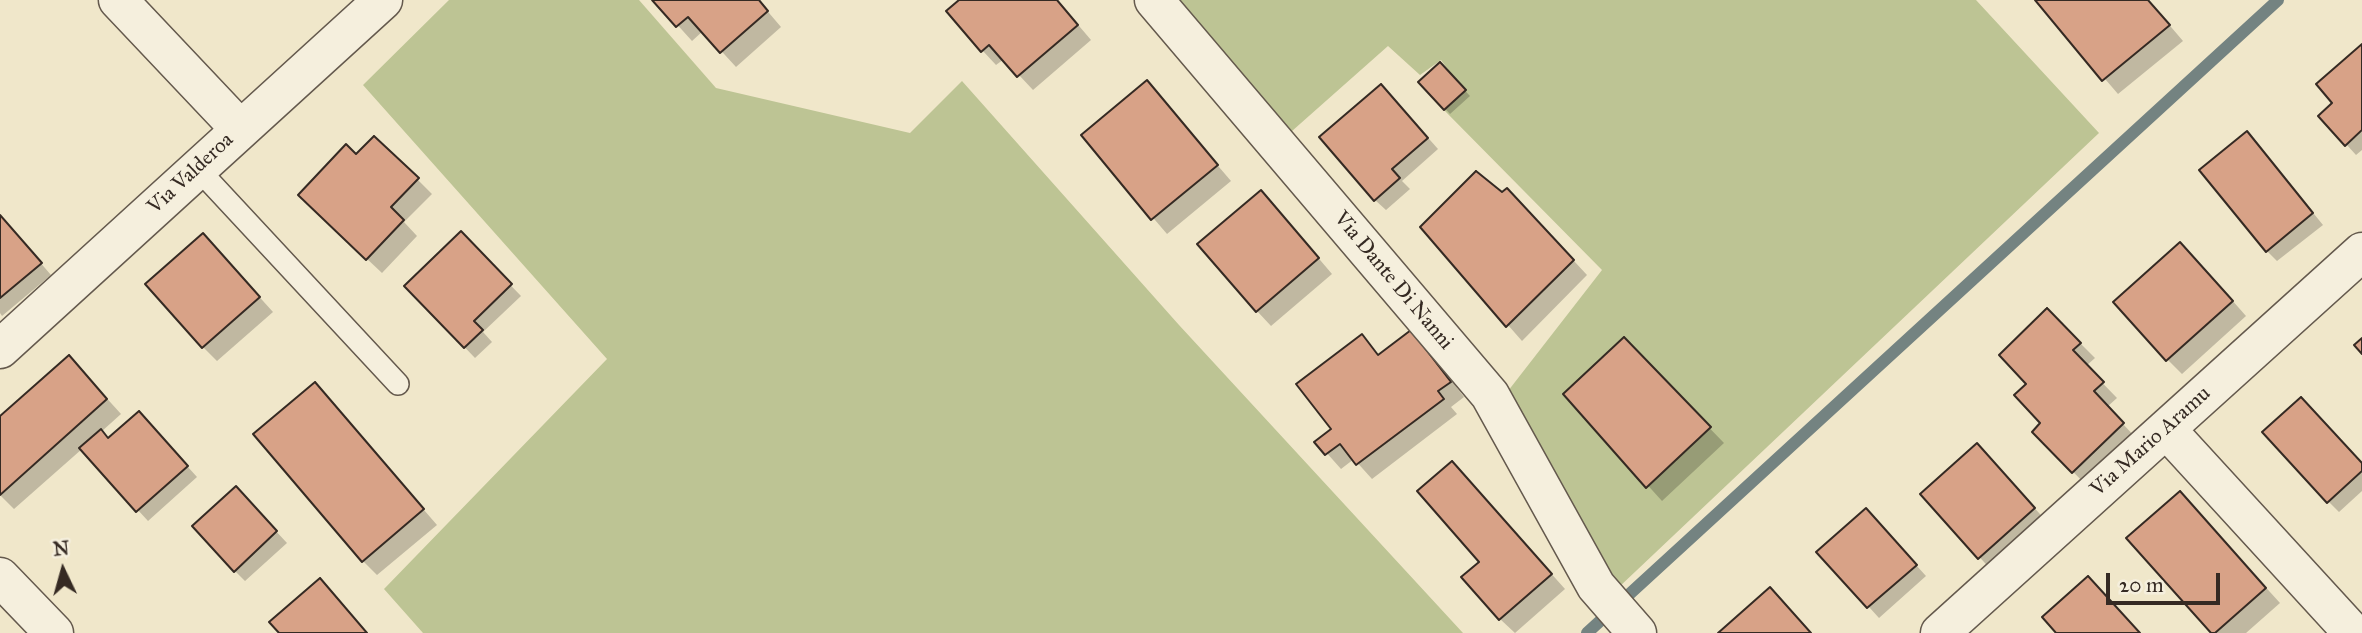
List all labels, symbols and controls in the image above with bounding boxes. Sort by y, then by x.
street label: Via Valderoa [143,128,239,220]
street label: Via Dante Di Nanni [1328,207,1458,355]
street label: Via Mario Aramu [2086,382,2216,502]
north arrow [28,535,98,605]
text: N [52,536,70,561]
scale bar [2110,560,2224,604]
text: 20 m [2119,572,2164,598]

